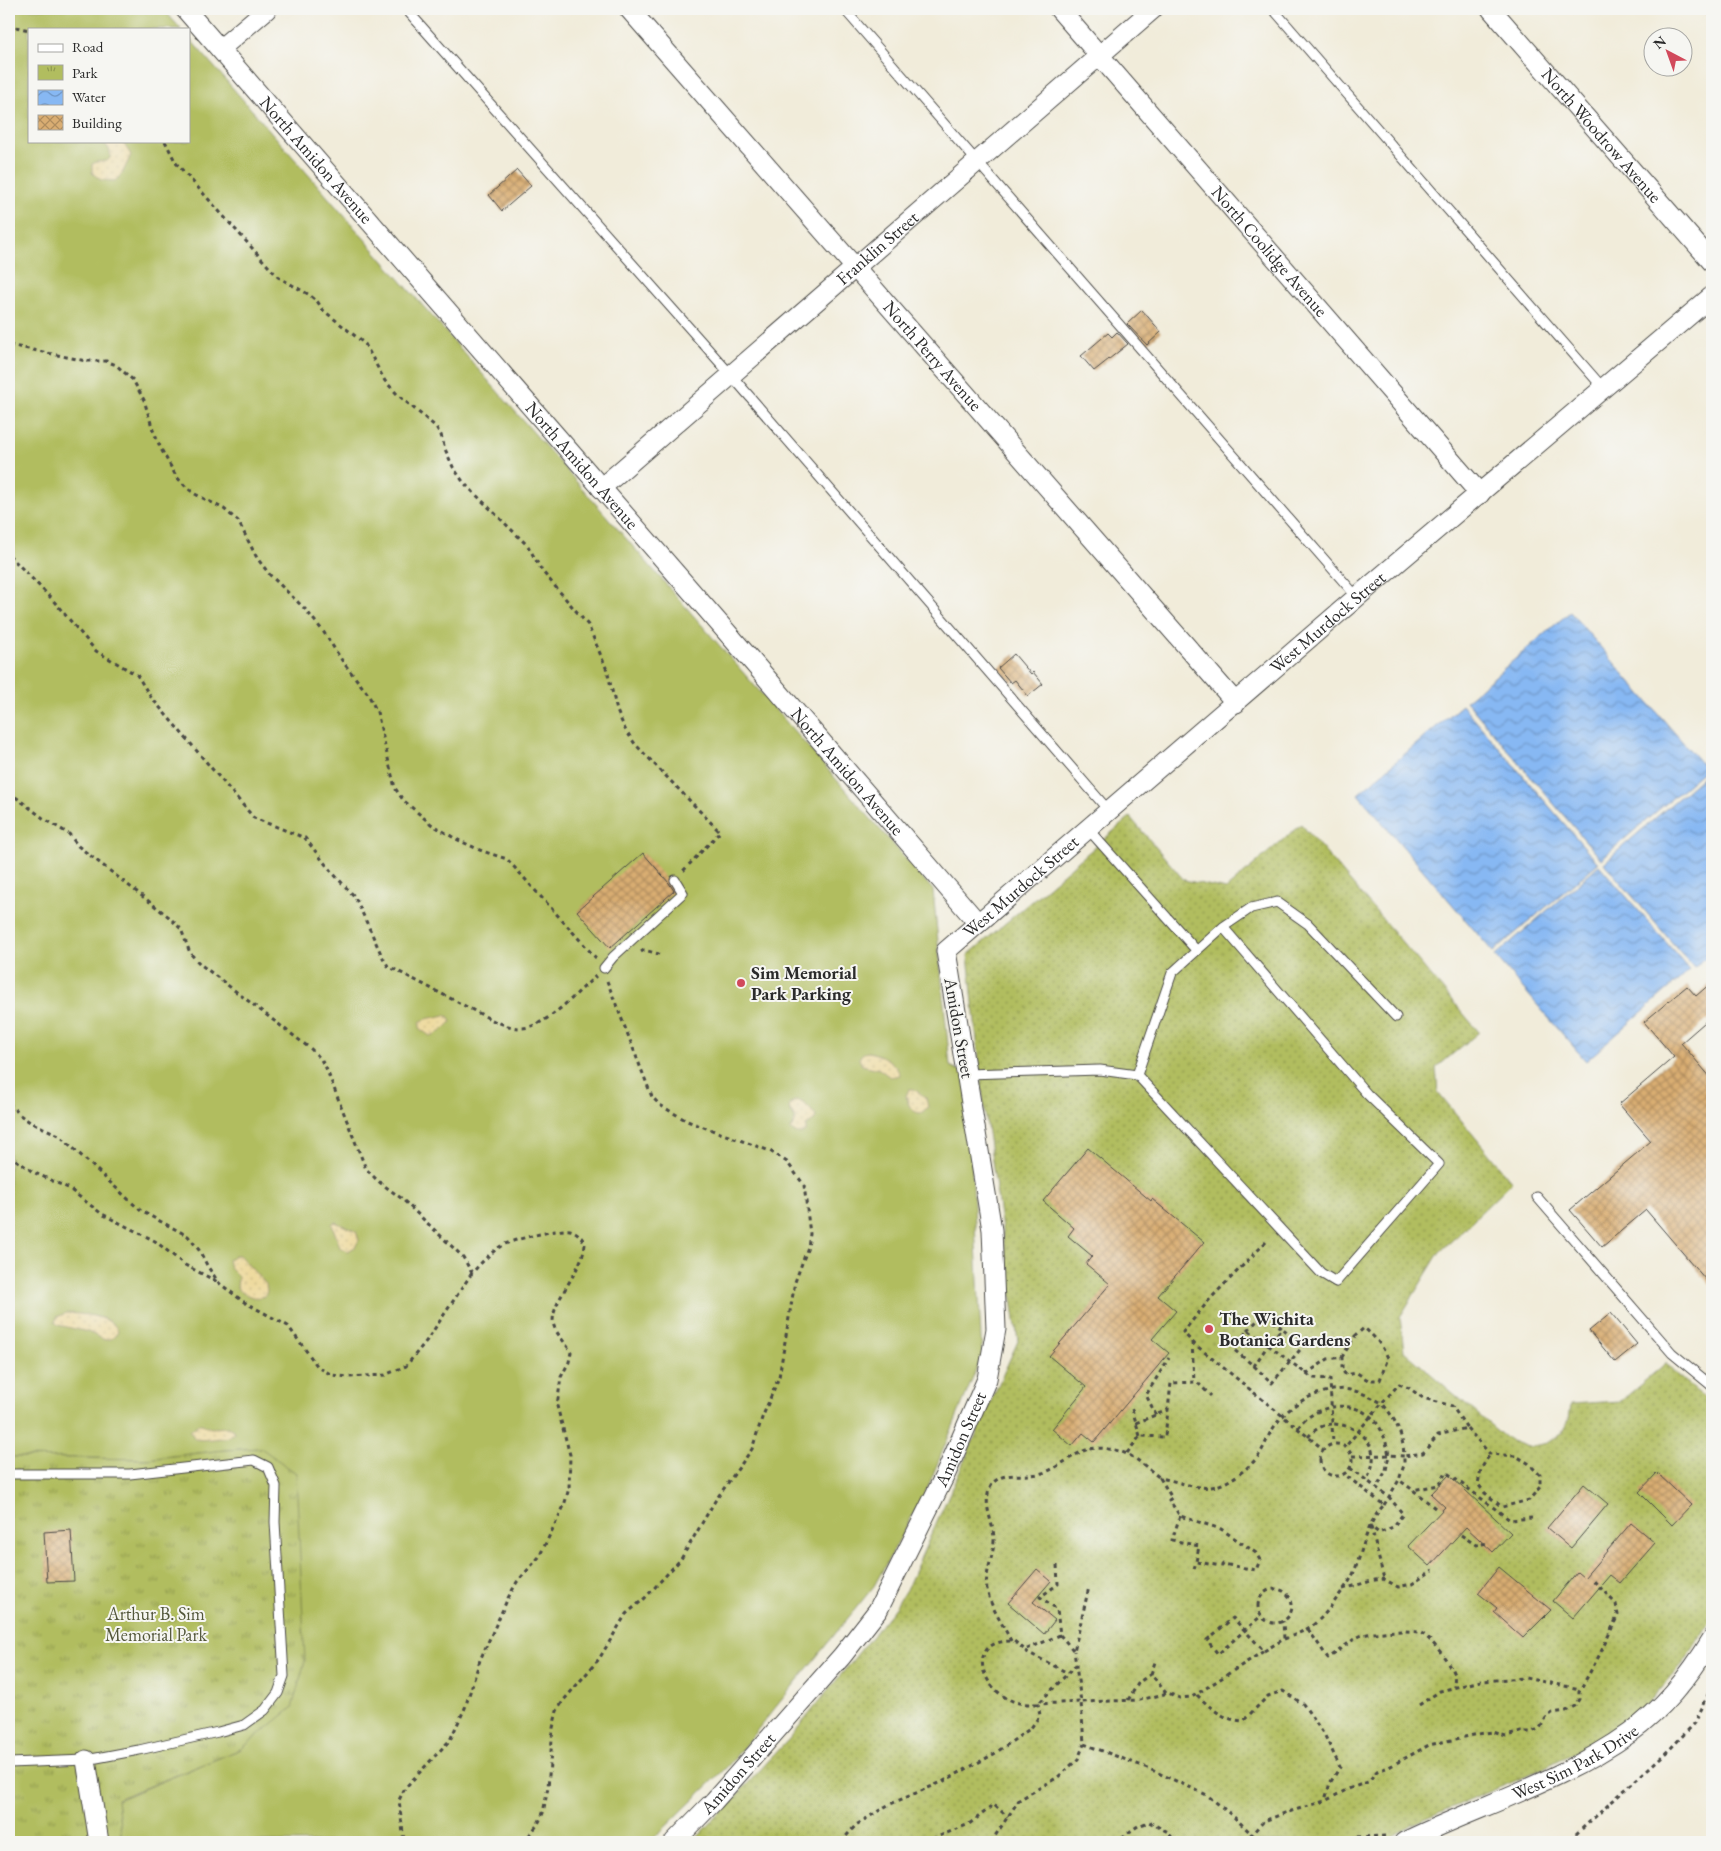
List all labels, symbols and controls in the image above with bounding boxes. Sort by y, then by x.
legend [28,28,190,142]
north arrow [1644,28,1694,78]
text: N [1649,31,1670,53]
text: Road [72,37,104,56]
text: Park [72,63,99,82]
street label: North Woodrow Avenue [1537,63,1667,207]
text: Water [72,87,106,106]
street label: North Amidon Avenue [255,91,378,228]
text: Building [72,113,122,132]
street label: North Coolidge Avenue [1207,181,1333,321]
street label: Franklin Street [831,205,923,290]
street label: North Perry Avenue [878,296,987,416]
street label: North Amidon Avenue [521,397,644,534]
street label: West Murdock Street [1265,566,1390,678]
street label: North Amidon Avenue [786,703,909,840]
street label: West Murdock Street [958,830,1083,942]
place label: Sim Memorial Park Parking [751,961,857,1005]
street label: Amidon Street [939,975,980,1080]
marker: Sim Memorial Park Parking [735,977,747,989]
place label: The Wichita Botanica Gardens [1219,1307,1350,1351]
marker: The Wichita Botanica Gardens [1203,1323,1215,1335]
street label: Amidon Street [929,1387,991,1491]
park label: Arthur B. Sim Memorial Park [105,1602,208,1646]
street label: West Sim Park Drive [1508,1719,1643,1805]
street label: Amidon Street [695,1727,780,1819]

